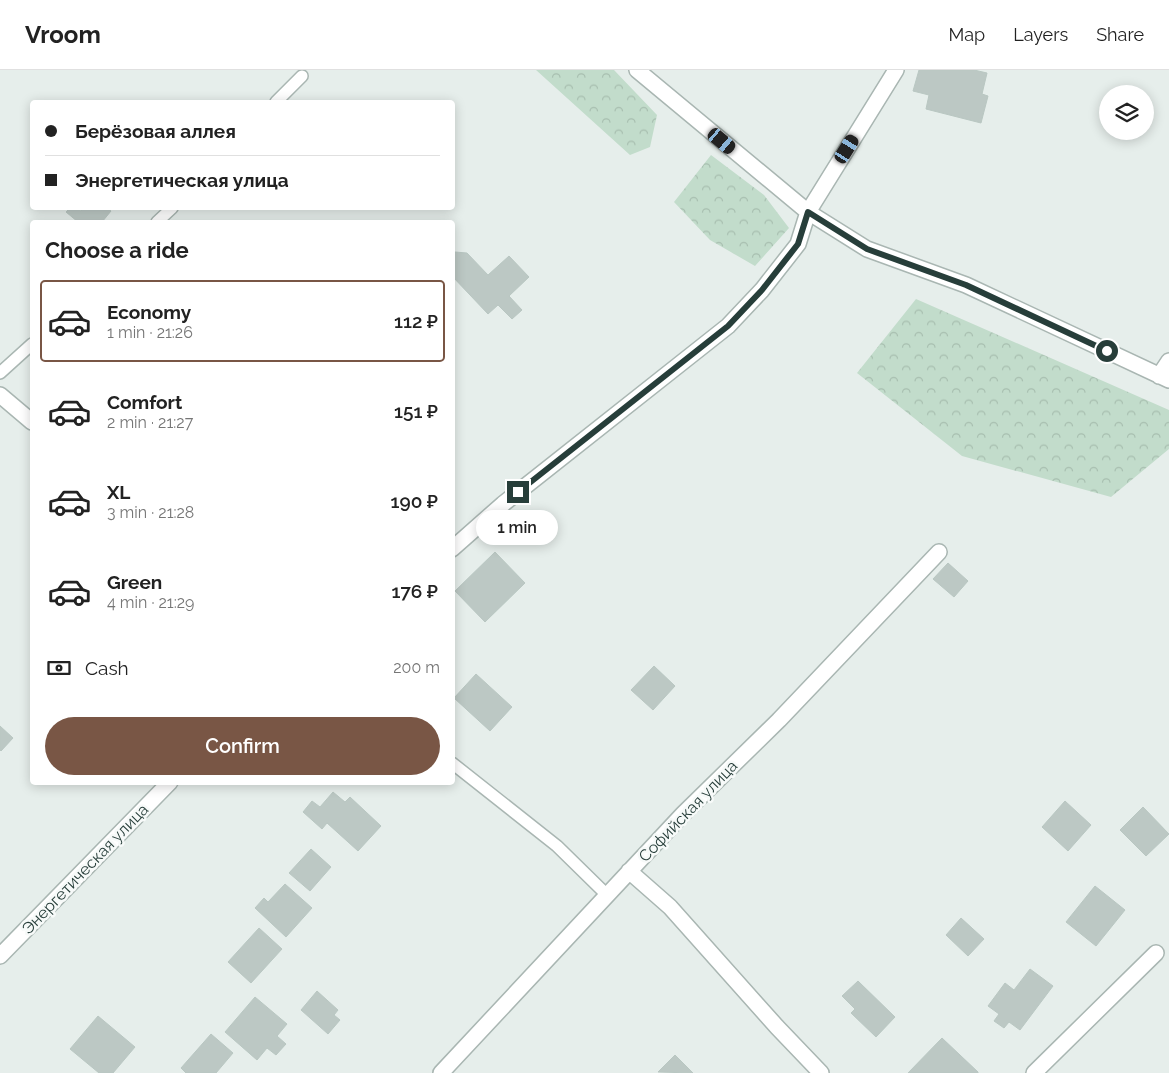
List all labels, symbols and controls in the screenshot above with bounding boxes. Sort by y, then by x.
text: Vroom [25,20,101,49]
text: Map [949,24,985,45]
text: Layers [1013,24,1068,45]
text: Share [1096,24,1144,45]
map controls [1099,85,1154,140]
button: layers [1099,85,1154,140]
text: Берёзовая аллея [75,120,236,142]
car [705,126,738,156]
car [832,132,861,166]
text: Энергетическая улица [75,169,289,191]
text: Choose a ride [45,237,189,263]
icon: car [47,299,92,344]
text: Economy [107,301,191,323]
text: 112 ₽ [394,310,438,332]
text: 1 min · 21:26 [107,323,193,342]
route start [1096,340,1118,362]
icon: car [47,389,92,434]
text: Comfort [107,391,182,413]
text: 151 ₽ [394,400,438,422]
text: 2 min · 21:27 [107,413,193,432]
icon: car [47,479,92,524]
text: XL [107,481,130,503]
route end [507,481,529,503]
text: 190 ₽ [391,490,438,512]
text: 3 min · 21:28 [107,503,194,522]
callout: 1 min [477,510,559,544]
text: 1 min [497,518,537,537]
icon: car [47,569,92,614]
text: Green [107,571,162,593]
text: 176 ₽ [391,580,438,602]
text: 4 min · 21:29 [107,593,194,612]
icon: cash [45,654,73,682]
text: Cash [85,657,129,679]
text: 200 m [393,658,440,677]
button: Confirm [45,717,440,775]
street label: Софийская улица [635,756,741,866]
street label: Энергетическая улица [18,800,152,938]

